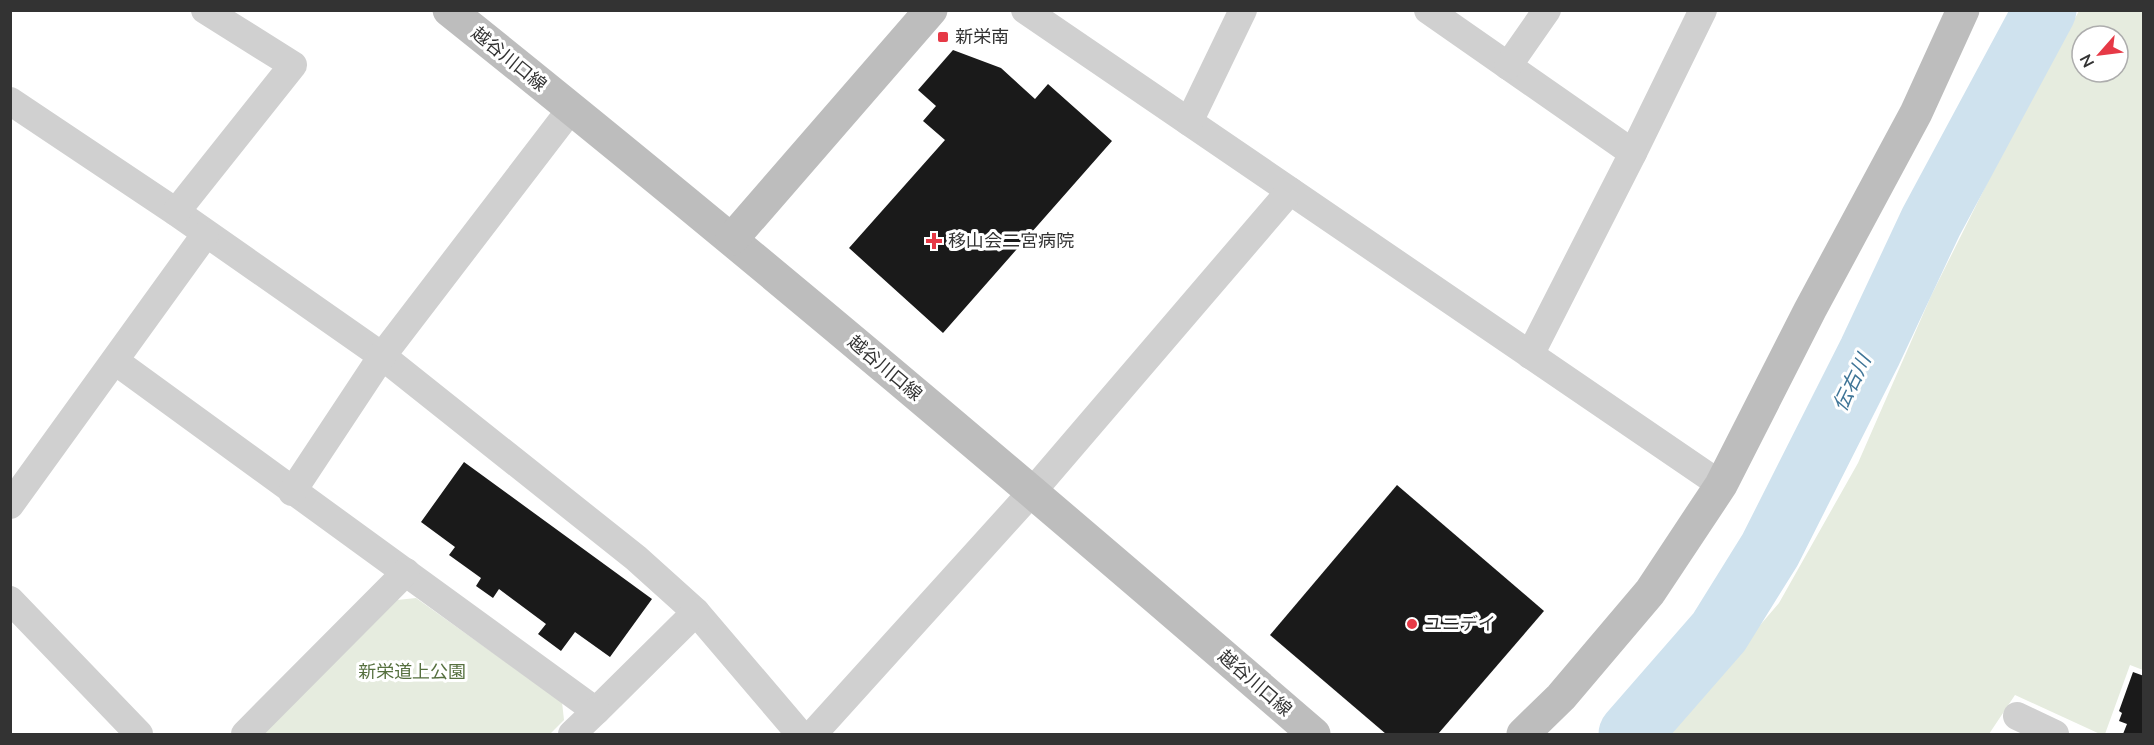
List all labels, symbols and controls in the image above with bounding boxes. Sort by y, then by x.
street label: 越谷川口線 [466,21,552,97]
north arrow [2070,24,2130,84]
place label: 新栄南 [955,25,1009,49]
marker: 新栄南 [936,30,950,44]
text: N [2075,50,2100,71]
place label: 移山会二宮病院 [948,229,1074,253]
marker: 移山会二宮病院 [925,232,943,250]
street label: 越谷川口線 [843,330,927,406]
water label: 伝右川 [1827,348,1878,416]
place label: ユニデイ [1424,612,1496,636]
marker: ユニデイ [1405,617,1419,631]
street label: 越谷川口線 [1213,644,1297,722]
park label: 新栄道上公園 [358,660,466,684]

